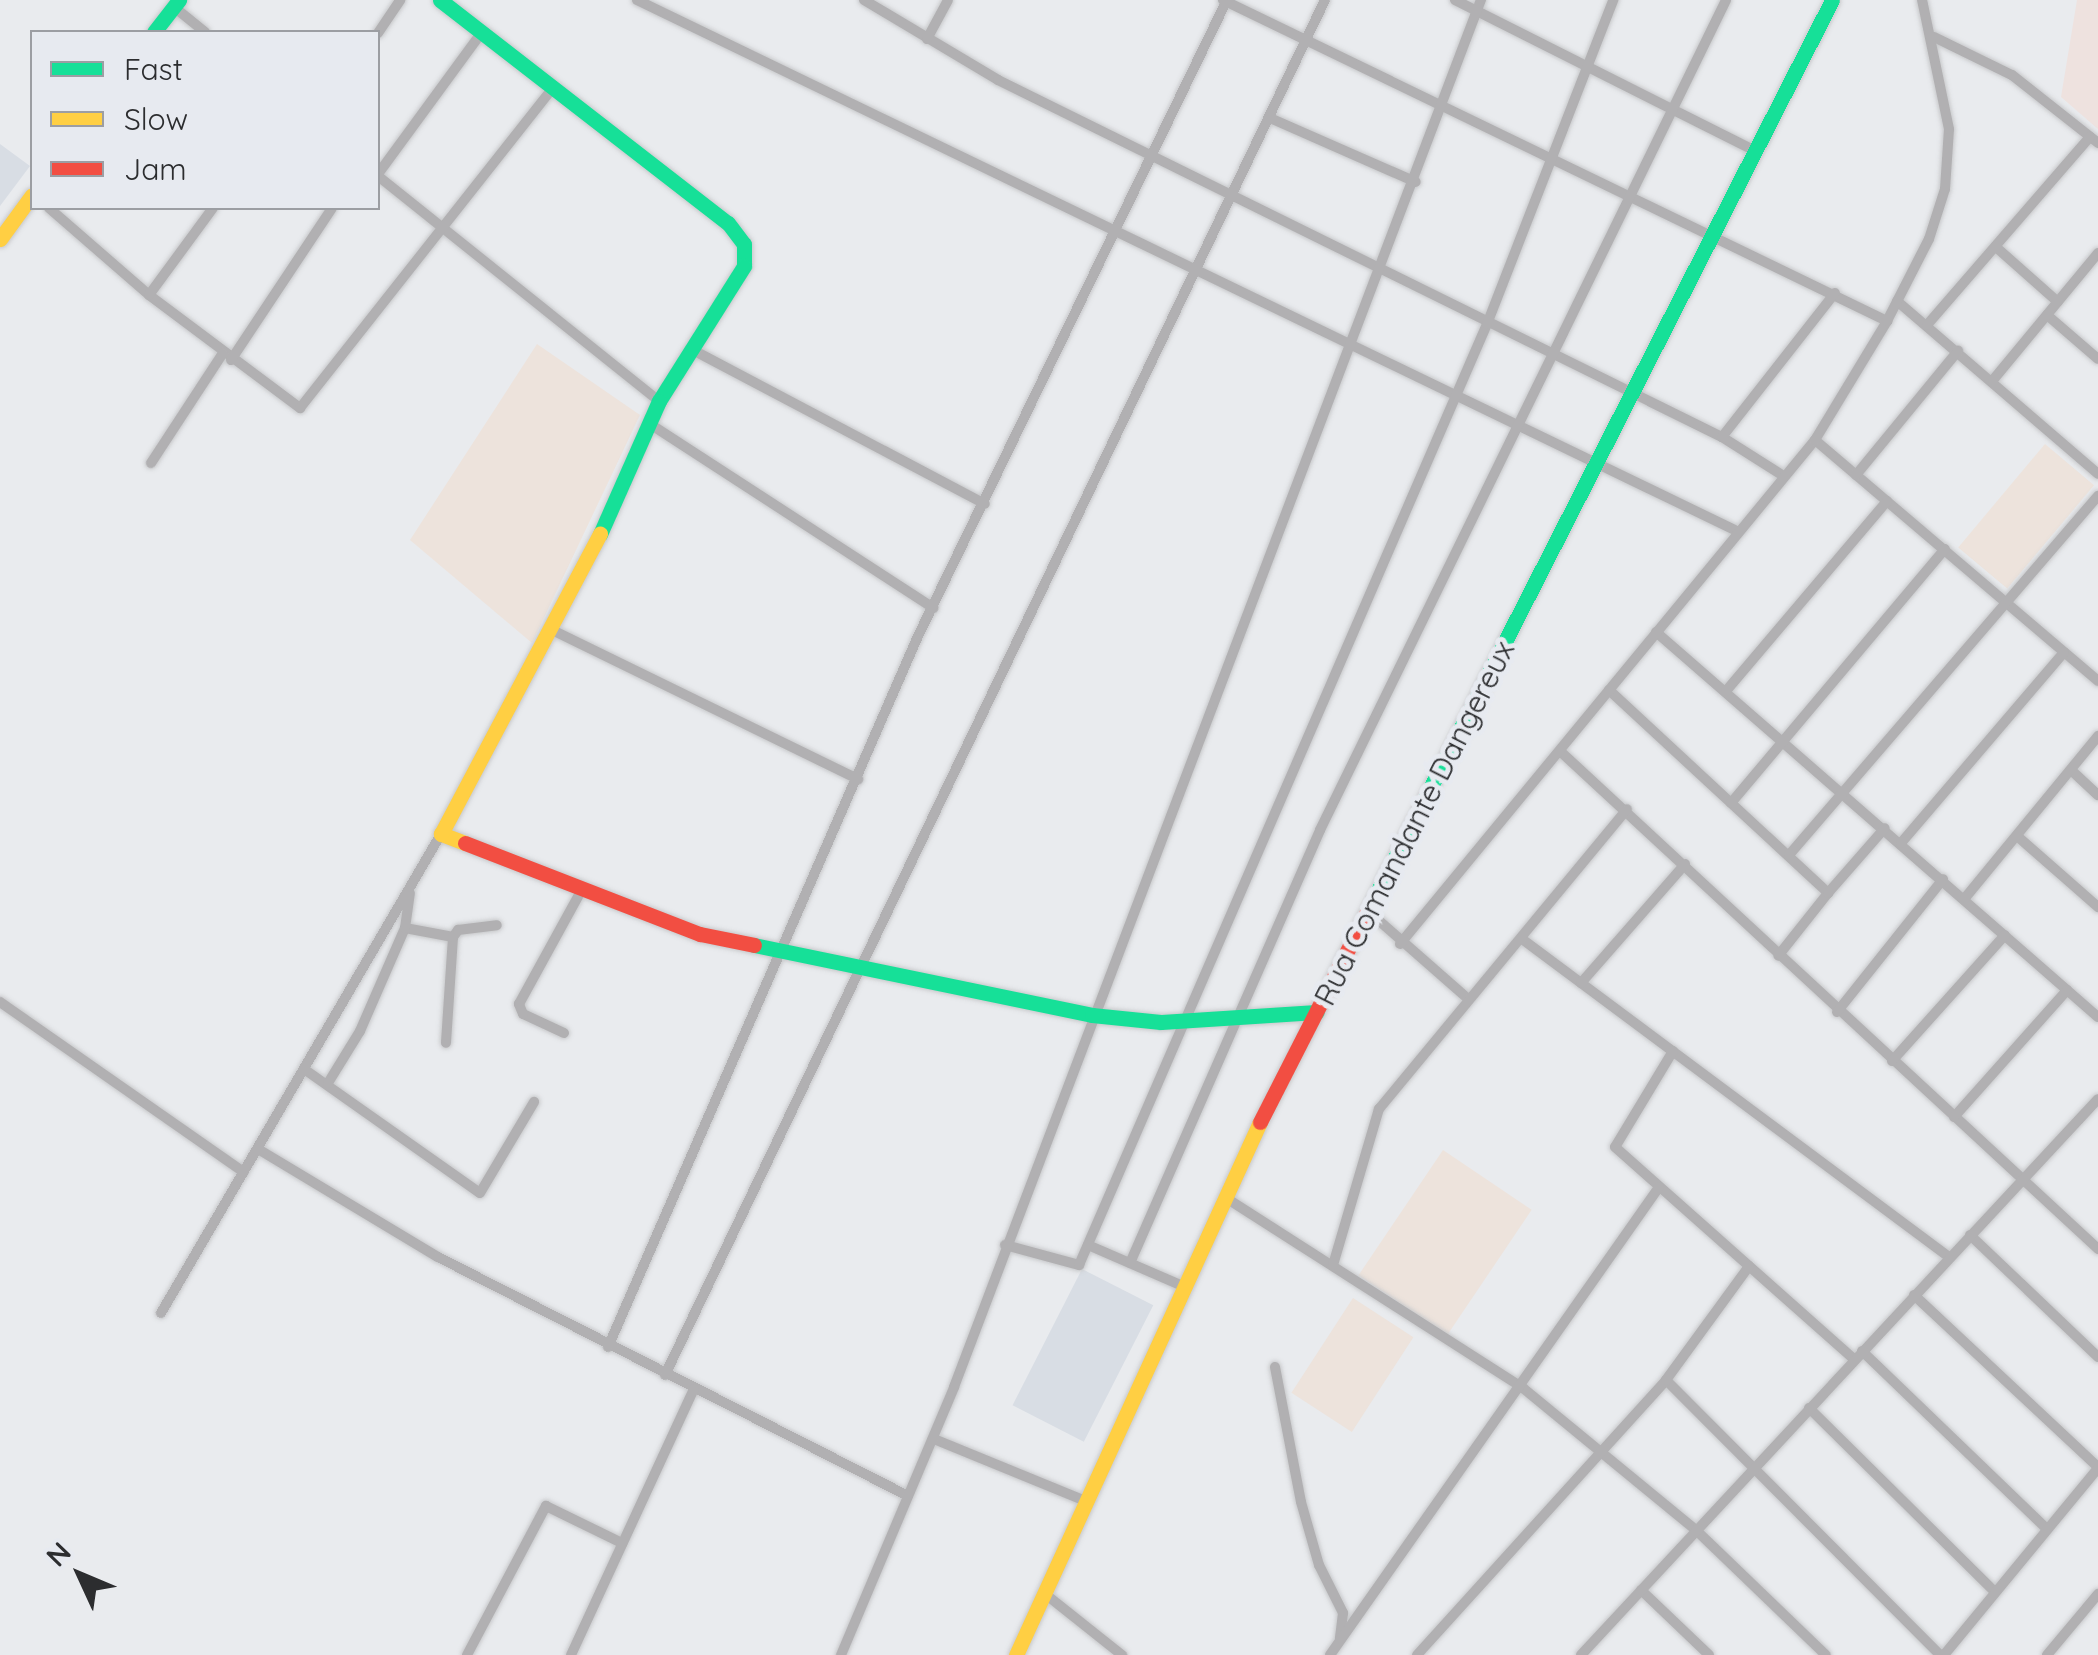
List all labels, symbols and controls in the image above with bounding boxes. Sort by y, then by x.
legend [30,30,380,210]
text: Fast [124,50,183,88]
text: Slow [124,100,188,138]
text: Jam [124,150,187,188]
street label: Rua Comandante Dangereux [1306,635,1522,1011]
north arrow [30,1525,130,1625]
text: N [38,1534,78,1573]

